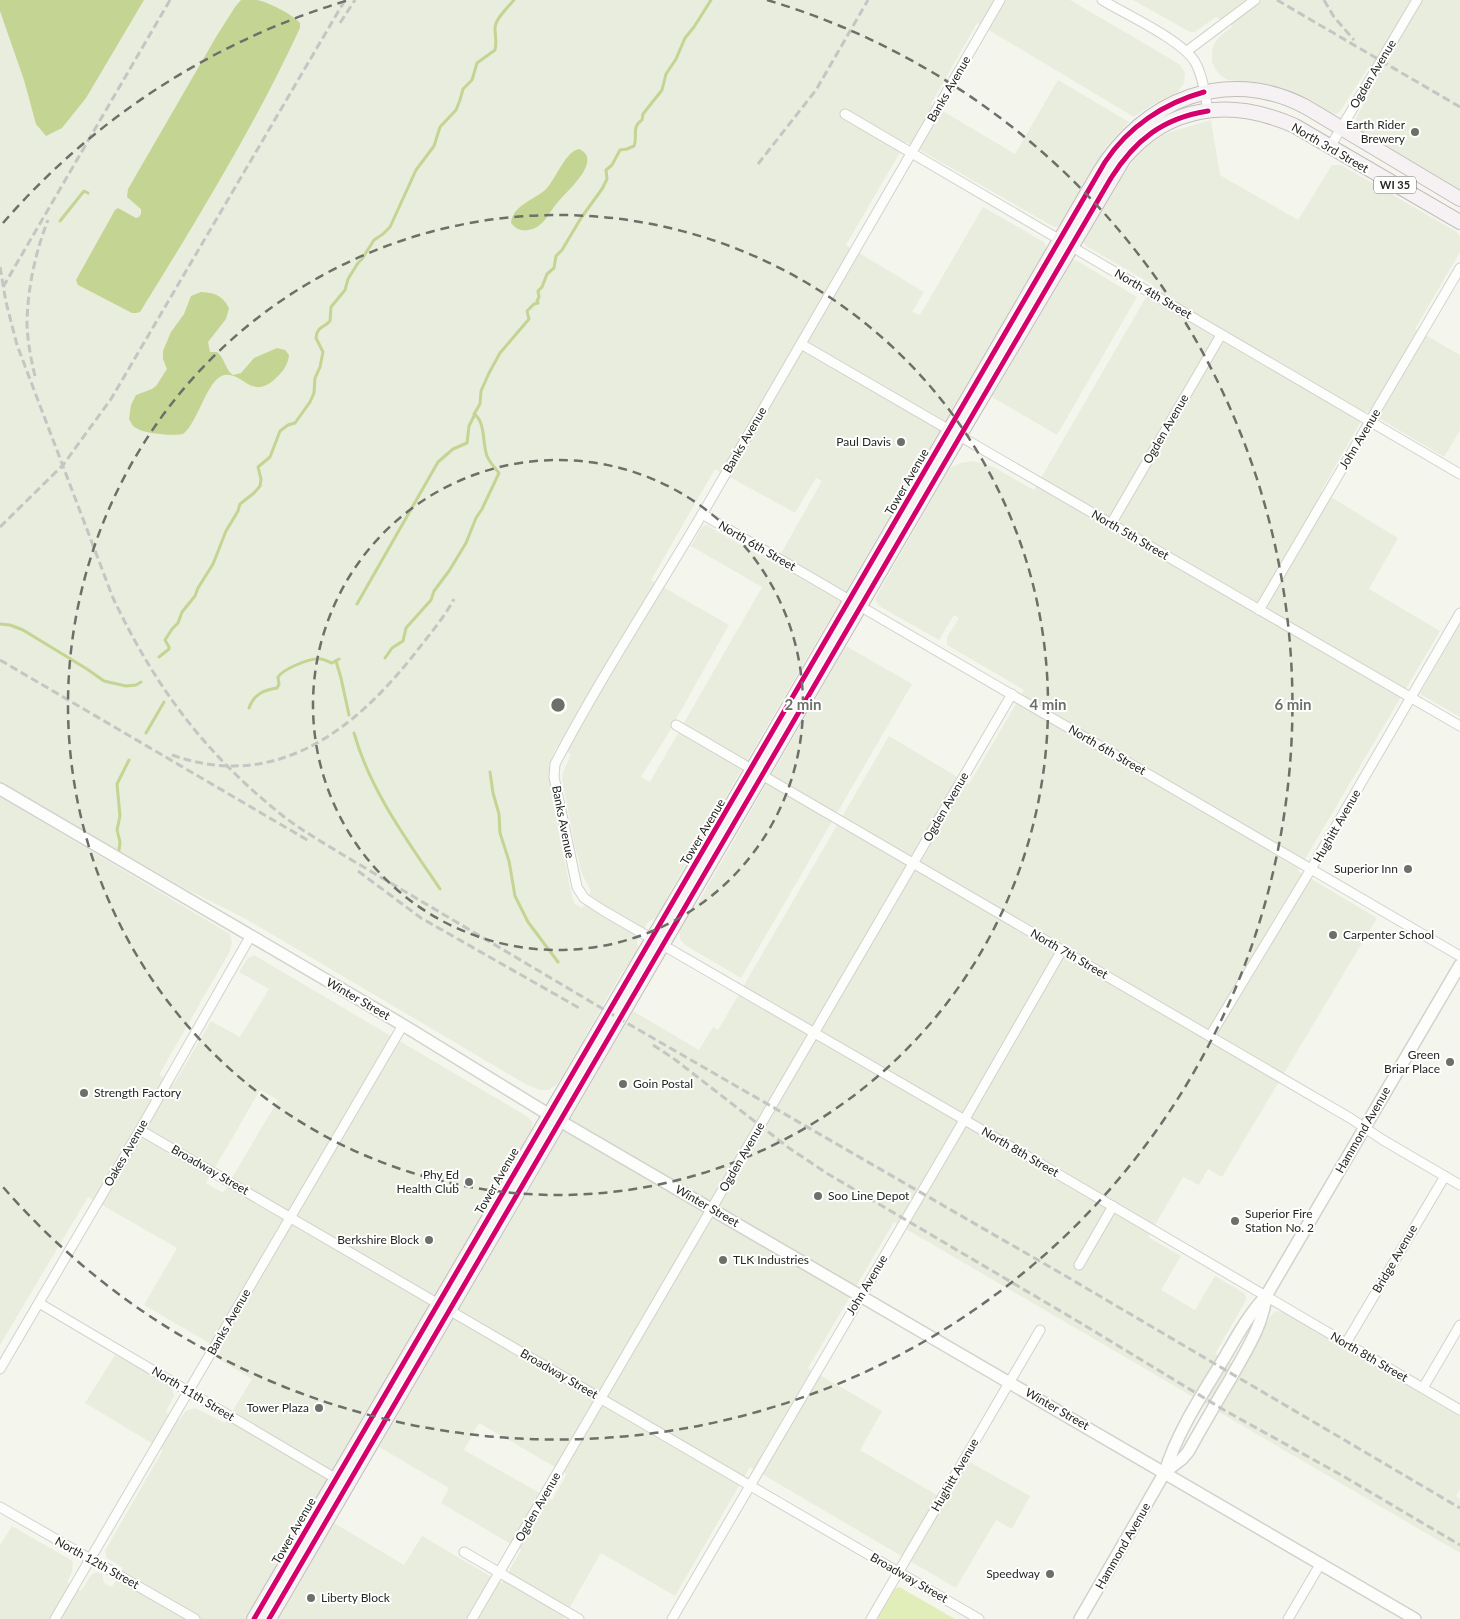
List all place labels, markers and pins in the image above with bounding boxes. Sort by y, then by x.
place label: Earth Rider Brewery [1346,117,1406,146]
marker: Earth Rider Brewery [1409,126,1421,138]
place label: Paul Davis [836,434,891,449]
marker: Paul Davis [895,436,907,448]
centre of rings [549,696,567,714]
place label: Superior Inn [1334,861,1398,876]
marker: Superior Inn [1402,863,1414,875]
place label: Carpenter School [1343,927,1434,942]
marker: Carpenter School [1327,929,1339,941]
place label: Green Briar Place [1384,1047,1440,1076]
marker: Green Briar Place [1444,1056,1456,1068]
place label: Goin Postal [633,1076,693,1091]
marker: Goin Postal [617,1078,629,1090]
place label: Strength Factory [94,1085,182,1100]
marker: Strength Factory [78,1087,90,1099]
place label: Phy Ed Health Club [397,1167,459,1196]
marker: Phy Ed Health Club [463,1176,475,1188]
place label: Soo Line Depot [828,1188,910,1203]
marker: Soo Line Depot [812,1190,824,1202]
place label: Superior Fire Station No. 2 [1245,1206,1314,1235]
marker: Superior Fire Station No. 2 [1229,1215,1241,1227]
place label: Berkshire Block [337,1232,420,1247]
marker: Berkshire Block [423,1234,435,1246]
place label: TLK Industries [733,1252,809,1267]
marker: TLK Industries [717,1254,729,1266]
place label: Tower Plaza [246,1400,309,1415]
marker: Tower Plaza [313,1402,325,1414]
place label: Speedway [986,1566,1041,1581]
marker: Speedway [1044,1568,1056,1580]
place label: Liberty Block [321,1590,391,1605]
marker: Liberty Block [305,1592,317,1604]

